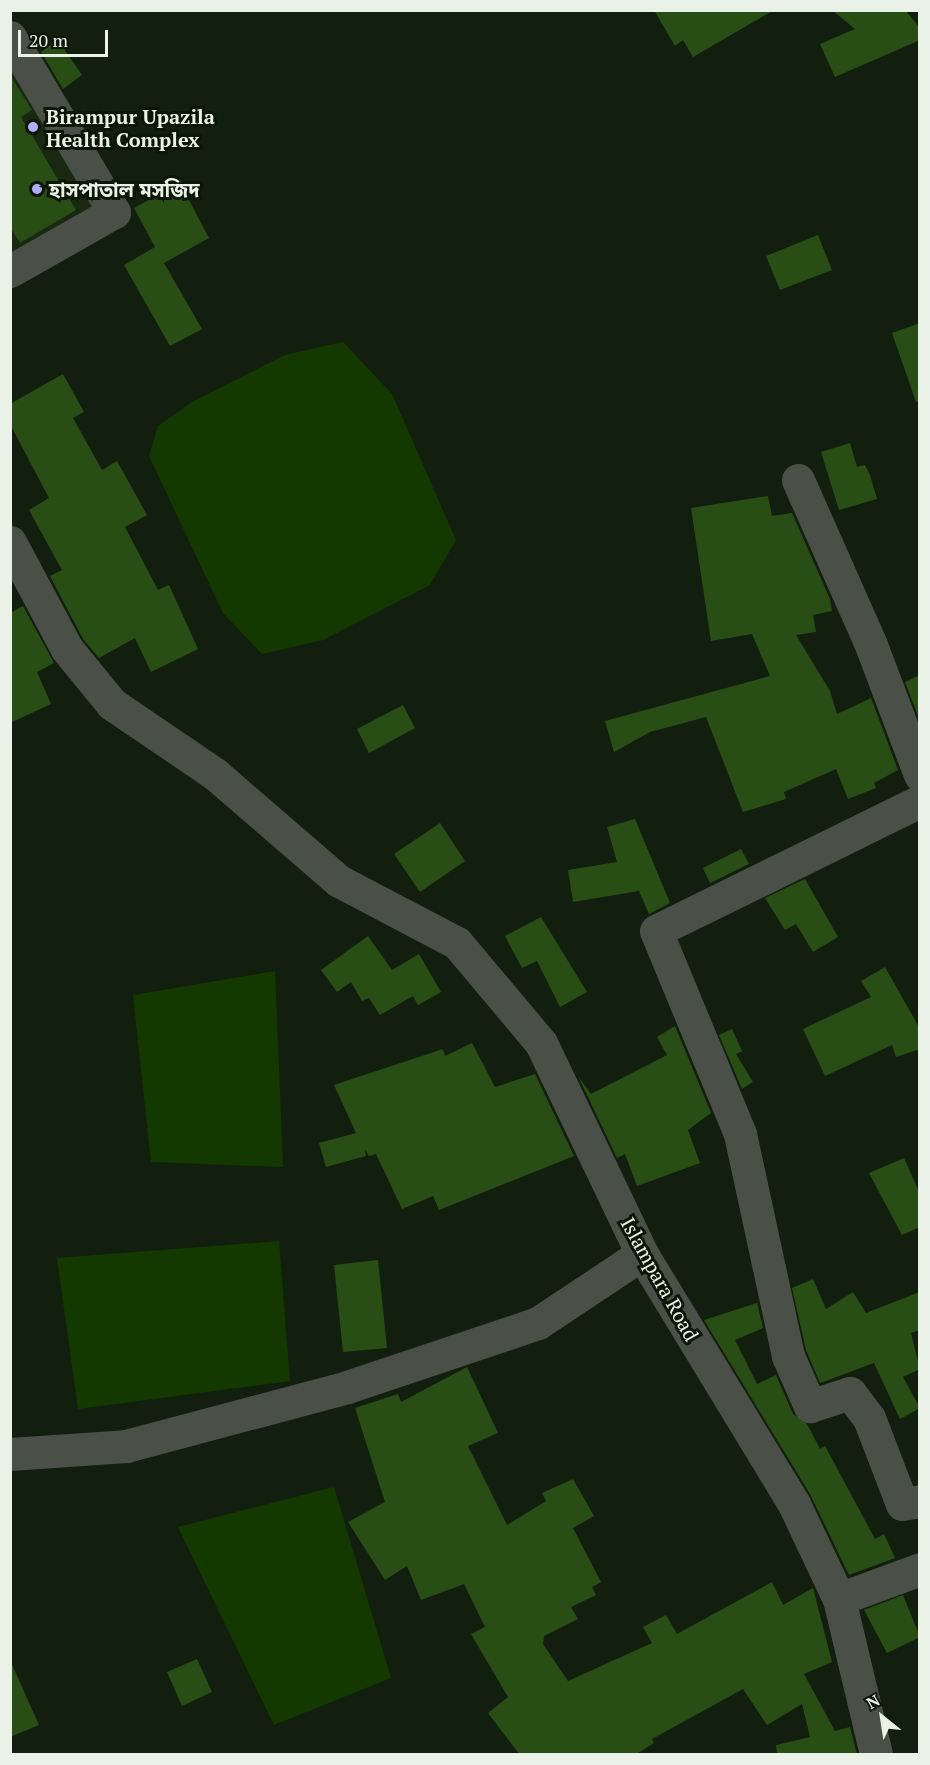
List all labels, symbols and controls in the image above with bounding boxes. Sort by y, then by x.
scale bar [21,18,111,56]
text: 20 m [29,28,68,52]
place label: Birampur Upazila Health Complex [46,104,215,151]
marker: Birampur Upazila Health Complex [24,118,42,136]
place label: হাসপাতাল মসজিদ [49,177,200,201]
marker: হাসপাতাল মসজিদ [30,182,44,196]
street label: Islampara Road [616,1213,704,1345]
north arrow [852,1687,912,1747]
text: N [862,1689,884,1714]

